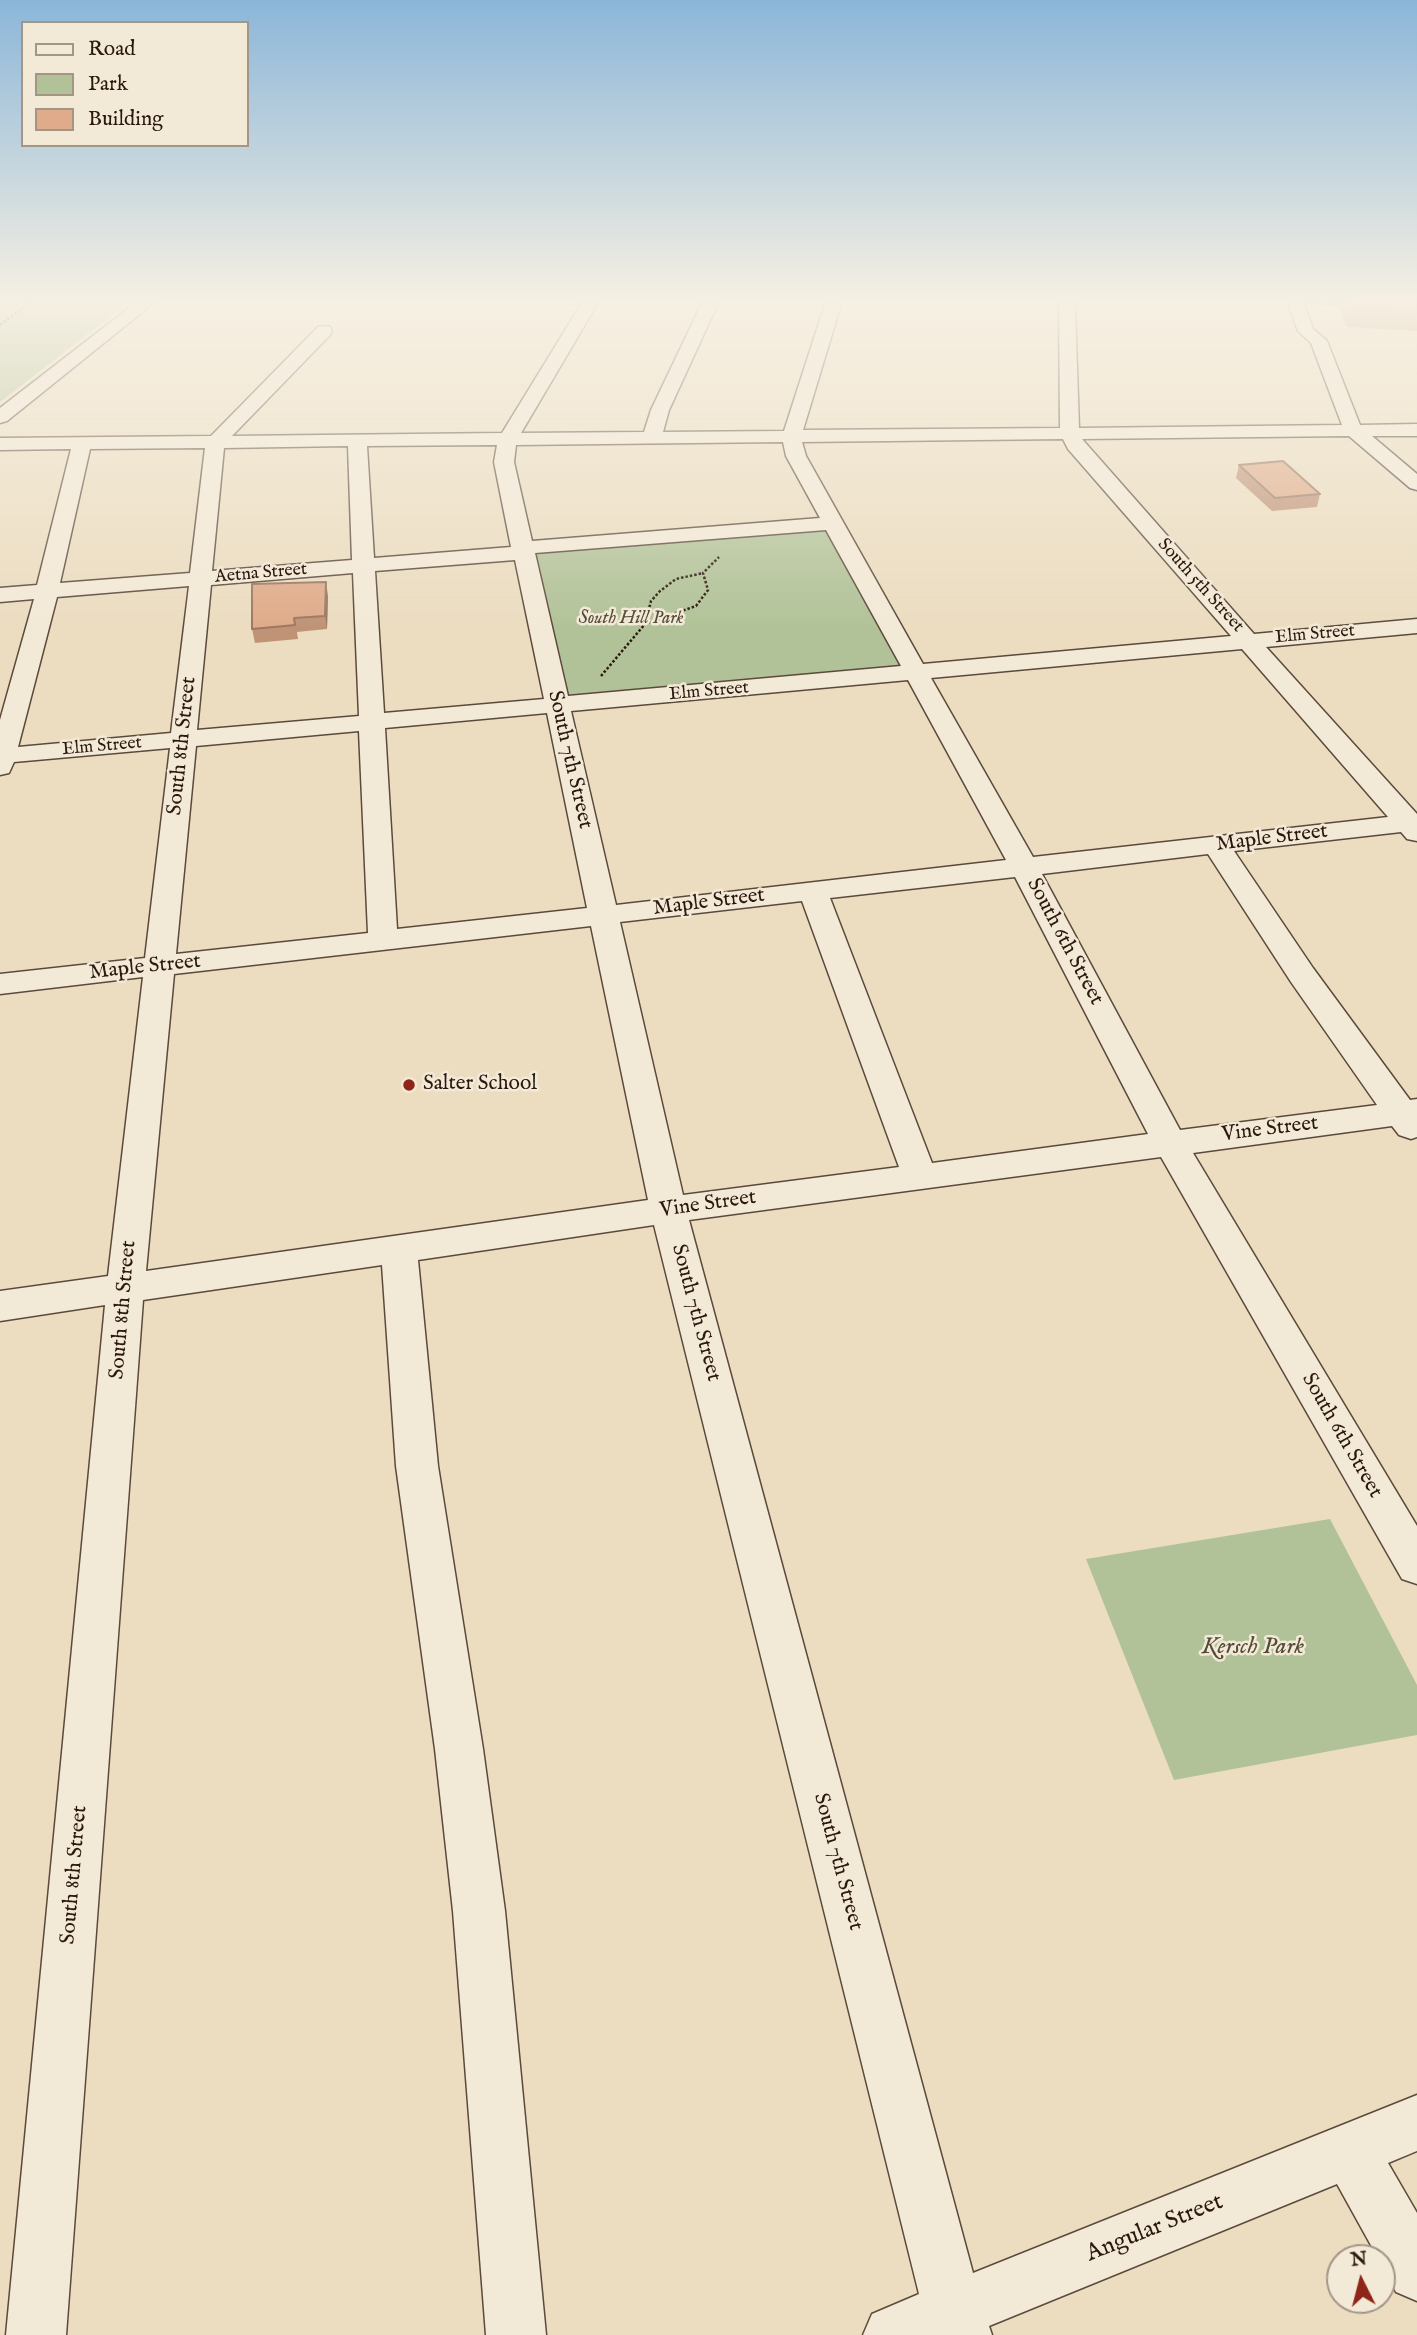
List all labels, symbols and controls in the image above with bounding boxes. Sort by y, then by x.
legend [21,21,248,147]
text: Road [88,36,135,63]
text: Park [88,71,128,98]
text: Building [88,106,163,133]
street label: South 5th Street [1152,535,1248,637]
street label: Aetna Street [214,559,308,589]
park label: South Hill Park [578,608,684,630]
street label: Elm Street [1274,621,1356,649]
street label: South 8th Street [163,675,203,817]
street label: Elm Street [668,678,750,706]
street label: South 7th Street [541,689,597,831]
street label: Elm Street [61,733,143,761]
street label: Maple Street [1215,820,1329,858]
street label: South 6th Street [1020,874,1108,1010]
street label: Maple Street [652,884,766,922]
street label: Maple Street [88,950,202,986]
place label: Salter School [423,1072,537,1098]
marker: Salter School [401,1077,417,1093]
street label: Vine Street [1220,1112,1320,1148]
street label: Vine Street [658,1186,758,1224]
street label: South 8th Street [105,1240,143,1380]
street label: South 7th Street [665,1242,725,1384]
street label: South 6th Street [1295,1369,1387,1503]
park label: Kersch Park [1202,1634,1304,1662]
street label: South 7th Street [807,1791,867,1933]
street label: South 8th Street [56,1805,94,1945]
street label: Angular Street [1082,2188,1228,2270]
north arrow [1326,2244,1396,2314]
text: N [1350,2247,1368,2273]

